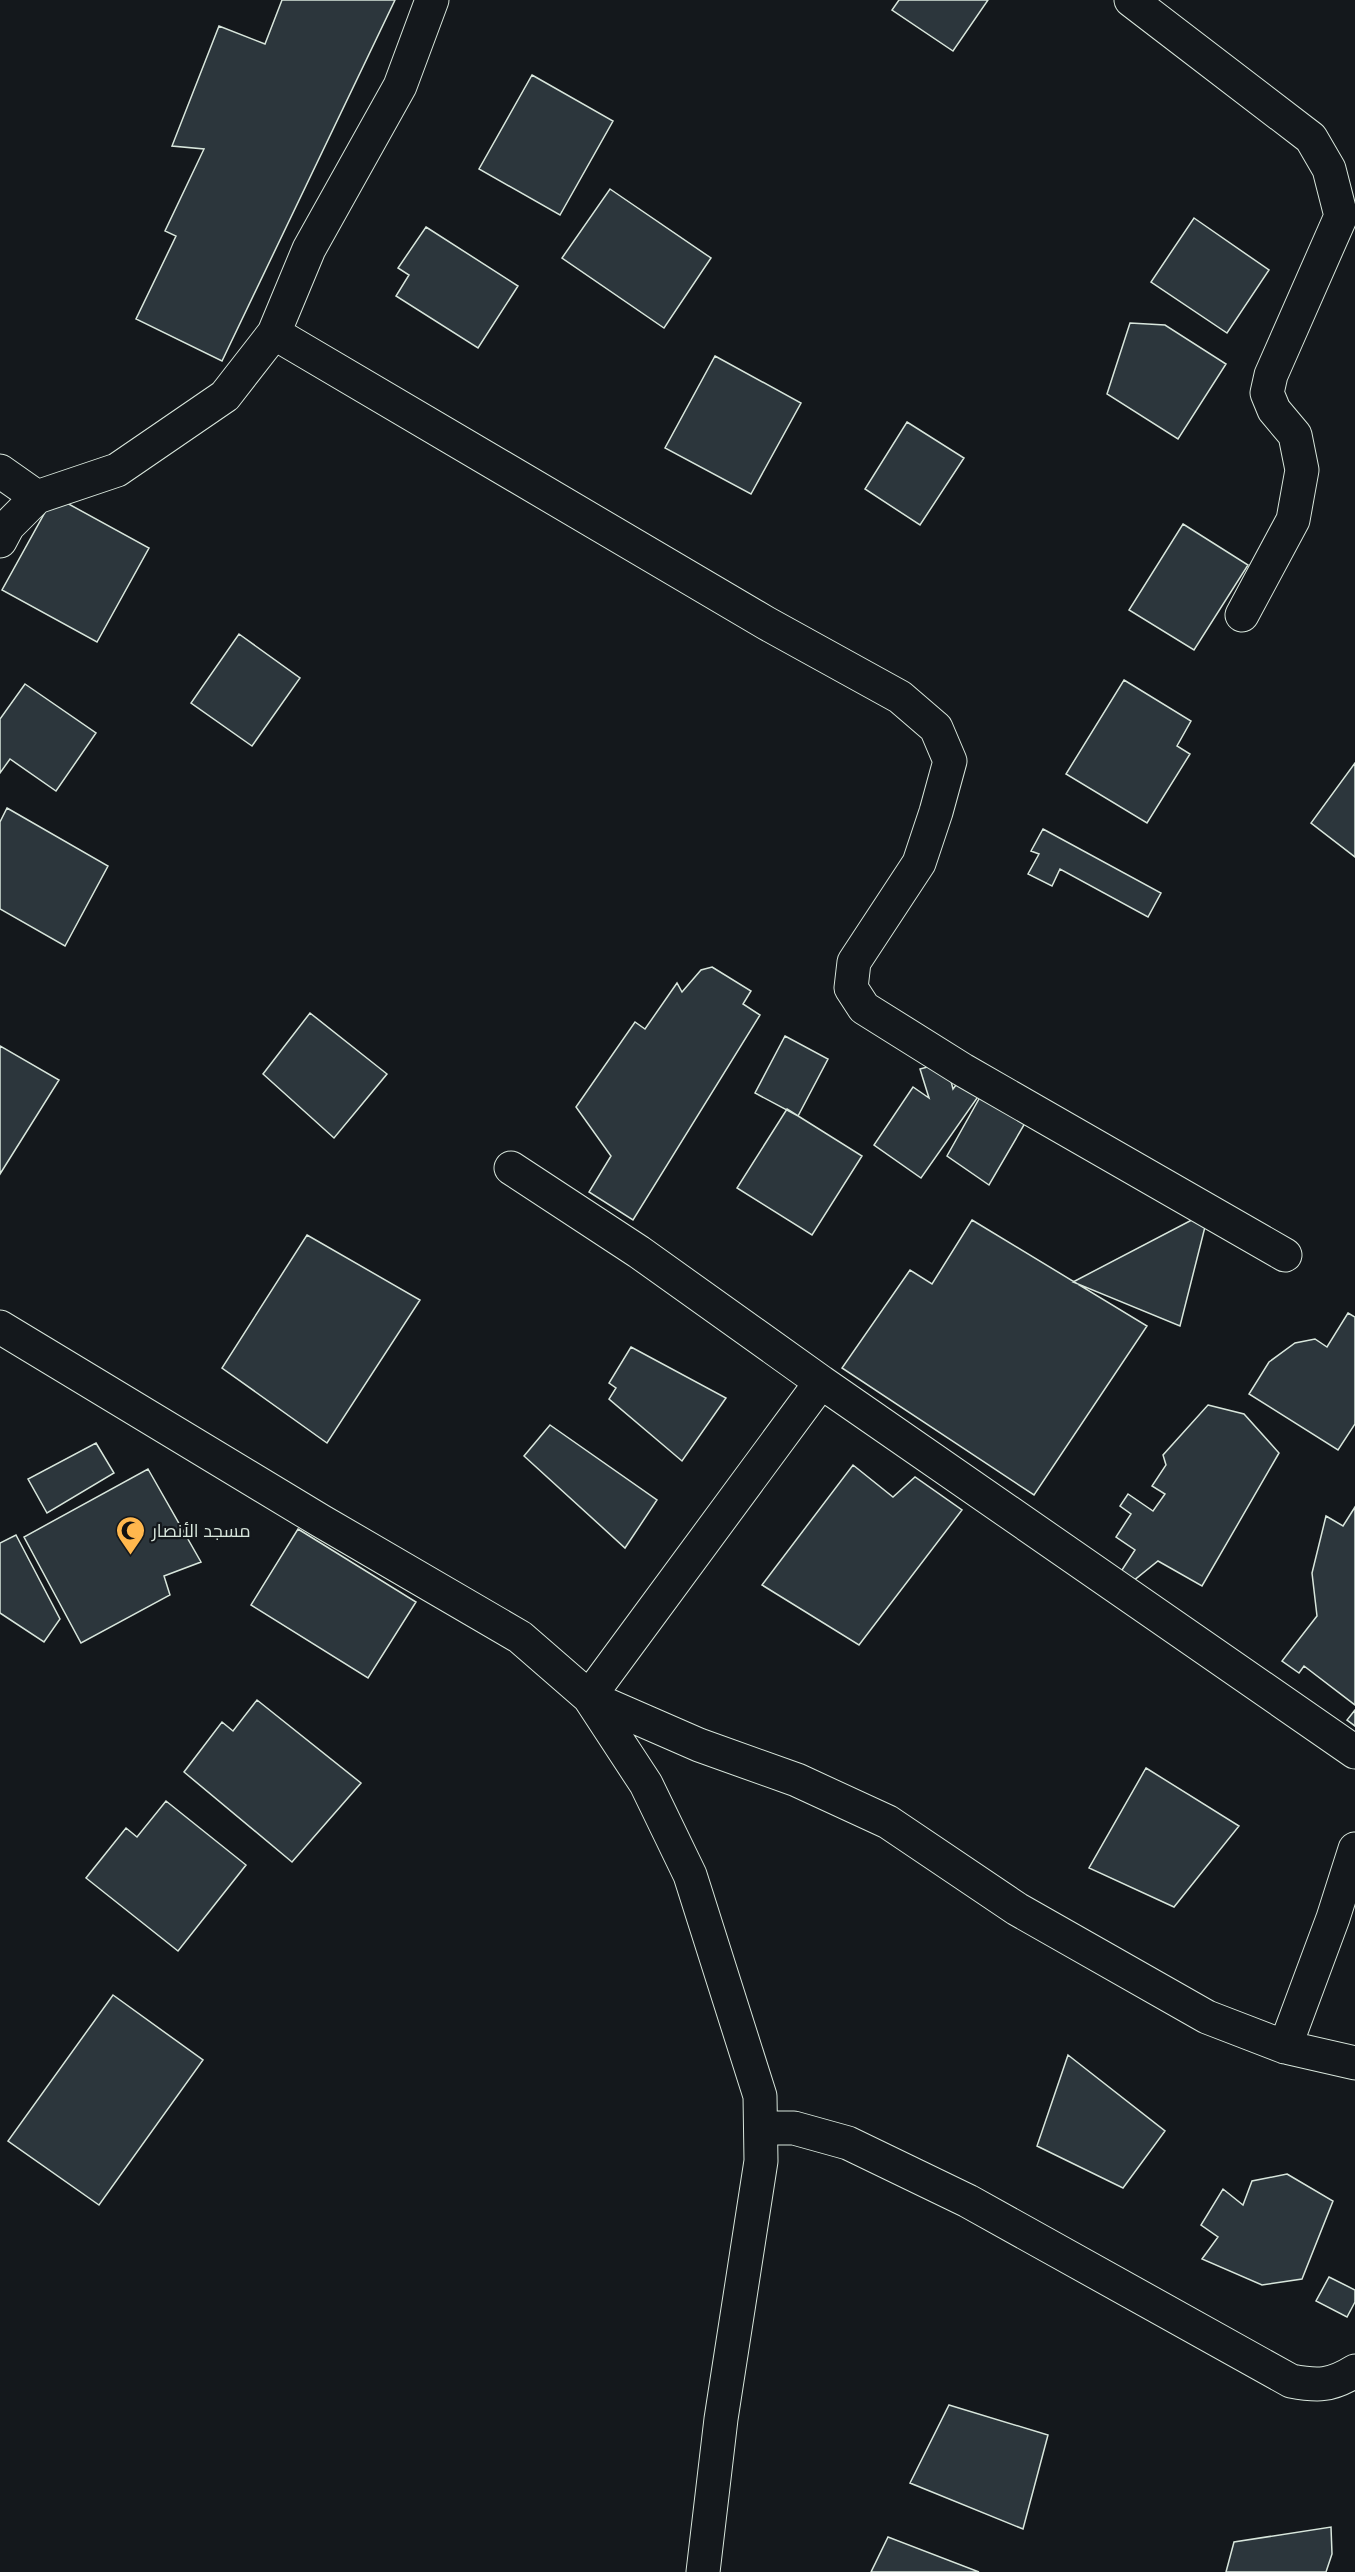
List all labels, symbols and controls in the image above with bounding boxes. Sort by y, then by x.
mosque icon: مسجد الأنصار [115,1514,147,1556]
place label: مسجد الأنصار [151,1519,251,1542]

